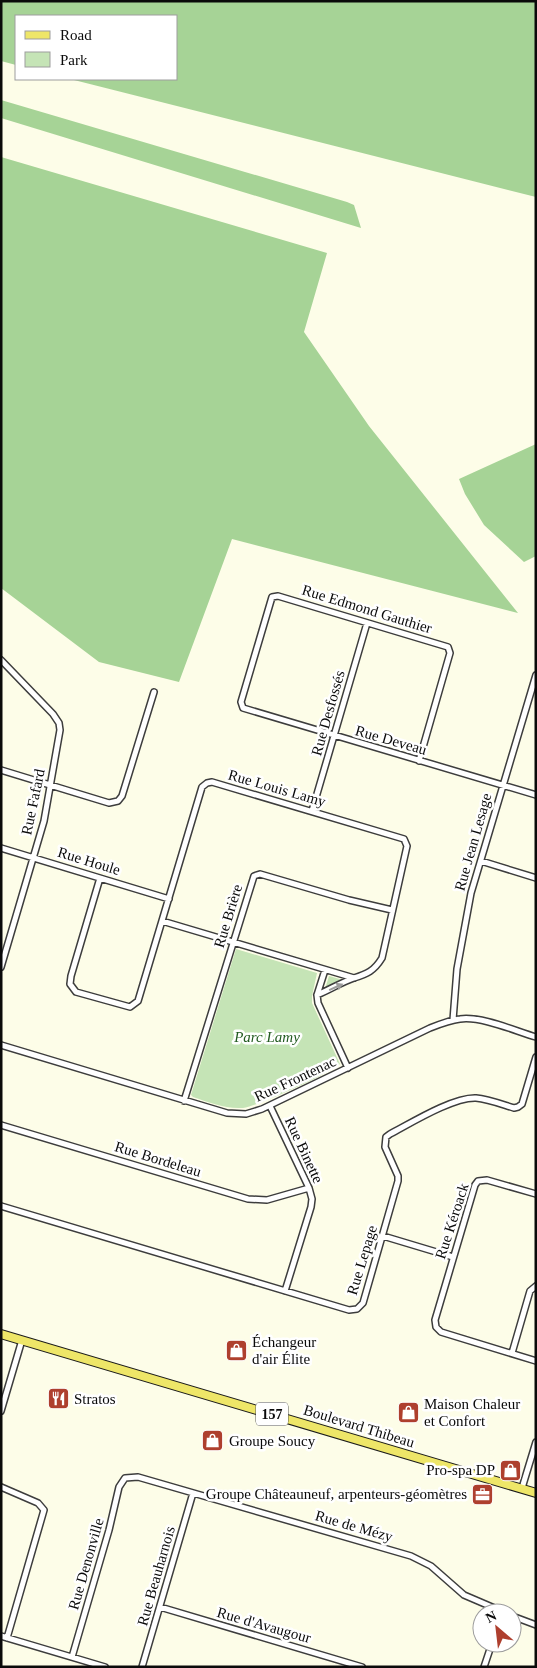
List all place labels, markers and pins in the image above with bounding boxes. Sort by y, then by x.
place label: Échangeur d'air Élite [252,1334,316,1367]
shop icon: Échangeur d'air Élite [224,1339,248,1363]
restaurant icon: Stratos [46,1387,70,1411]
place label: Stratos [74,1391,116,1407]
place label: Maison Chaleur et Confort [424,1396,520,1429]
shop icon: Maison Chaleur et Confort [396,1401,420,1425]
shop icon: Groupe Soucy [201,1429,225,1453]
place label: Groupe Soucy [229,1433,316,1449]
shop icon: Pro-spa DP [499,1458,523,1482]
place label: Pro-spa DP [426,1462,495,1478]
office icon: Groupe Châteauneuf, arpenteurs-géomètres [471,1482,495,1506]
place label: Groupe Châteauneuf, arpenteurs-géomètres [206,1486,467,1502]

